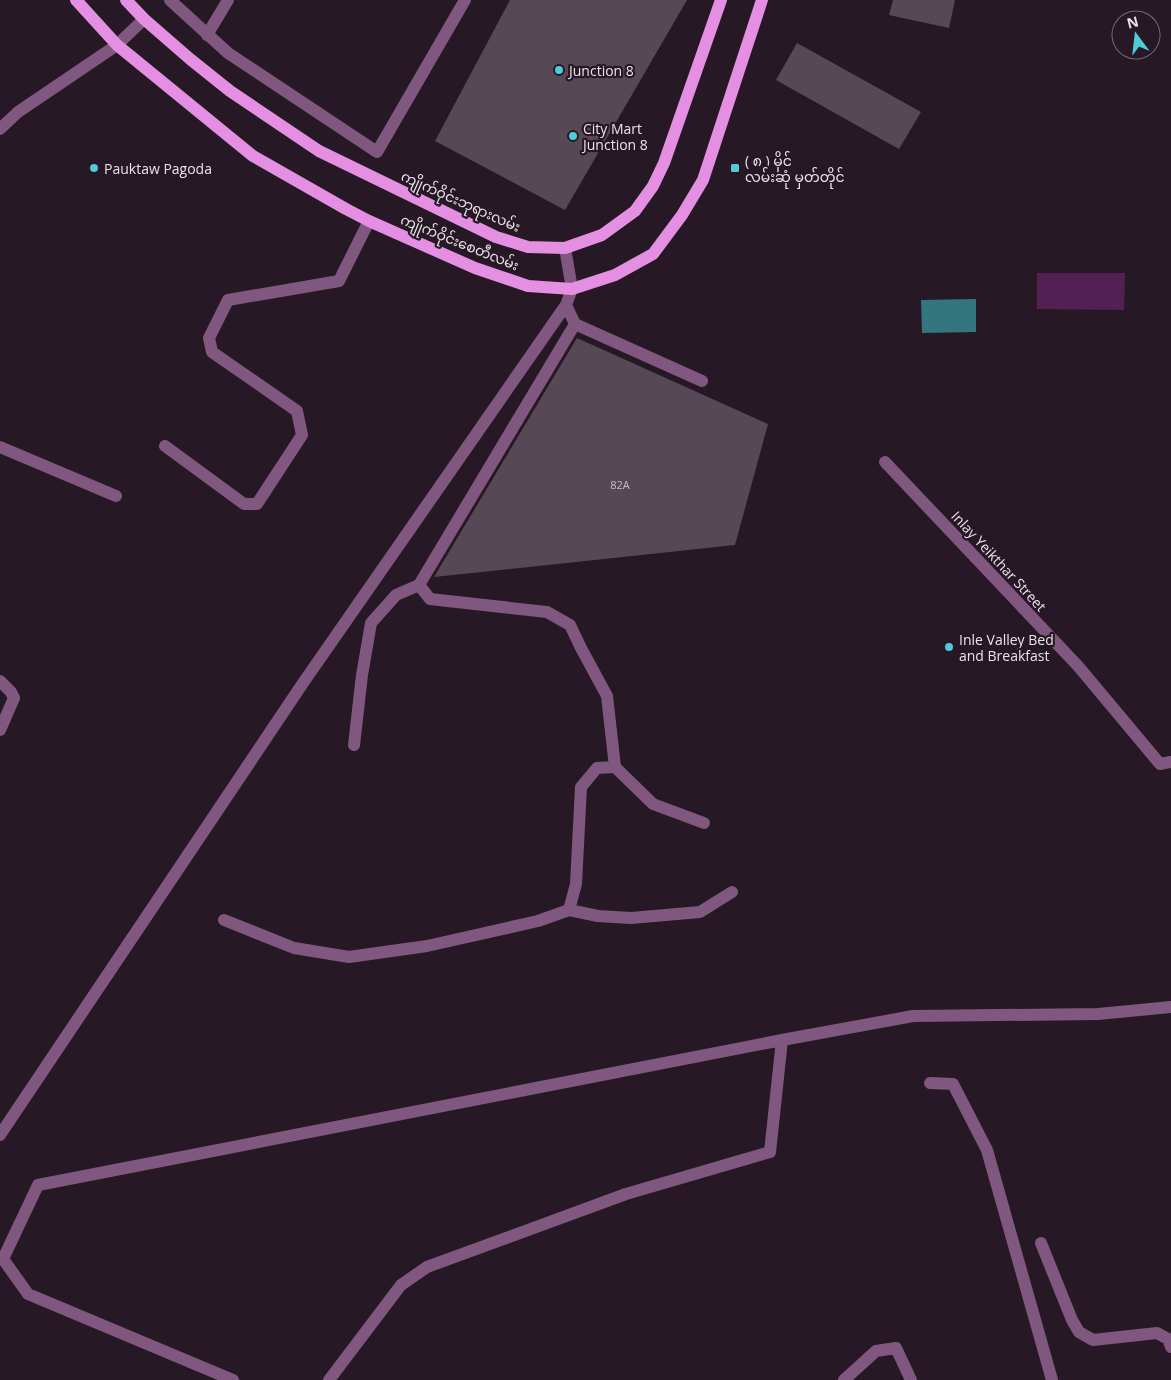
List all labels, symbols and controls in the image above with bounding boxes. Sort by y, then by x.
north arrow [1111,10,1161,60]
text: N [1125,11,1140,33]
place label: Junction 8 [567,61,634,80]
marker: Junction 8 [553,64,565,76]
place label: City Mart Junction 8 [581,119,648,154]
marker: City Mart Junction 8 [567,130,579,142]
place label: ( ၈ ) မိုင် လမ်းဆုံ မှတ်တိုင် [745,151,845,189]
place label: Pauktaw Pagoda [104,159,212,178]
marker: Pauktaw Pagoda [88,162,100,174]
marker: ( ၈ ) မိုင် လမ်းဆုံ မှတ်တိုင် [729,162,741,174]
street label: ကျိုက်ဝိုင်းဘုရားလမ်း [397,166,524,239]
street label: ကျိုက်ဝိုင်းစေတီလမ်း [397,210,522,277]
house number: 82A [610,477,630,492]
street label: Inlay Yeikthar Street [947,507,1051,615]
place label: Inle Valley Bed and Breakfast [959,630,1054,665]
marker: Inle Valley Bed and Breakfast [943,641,955,653]

